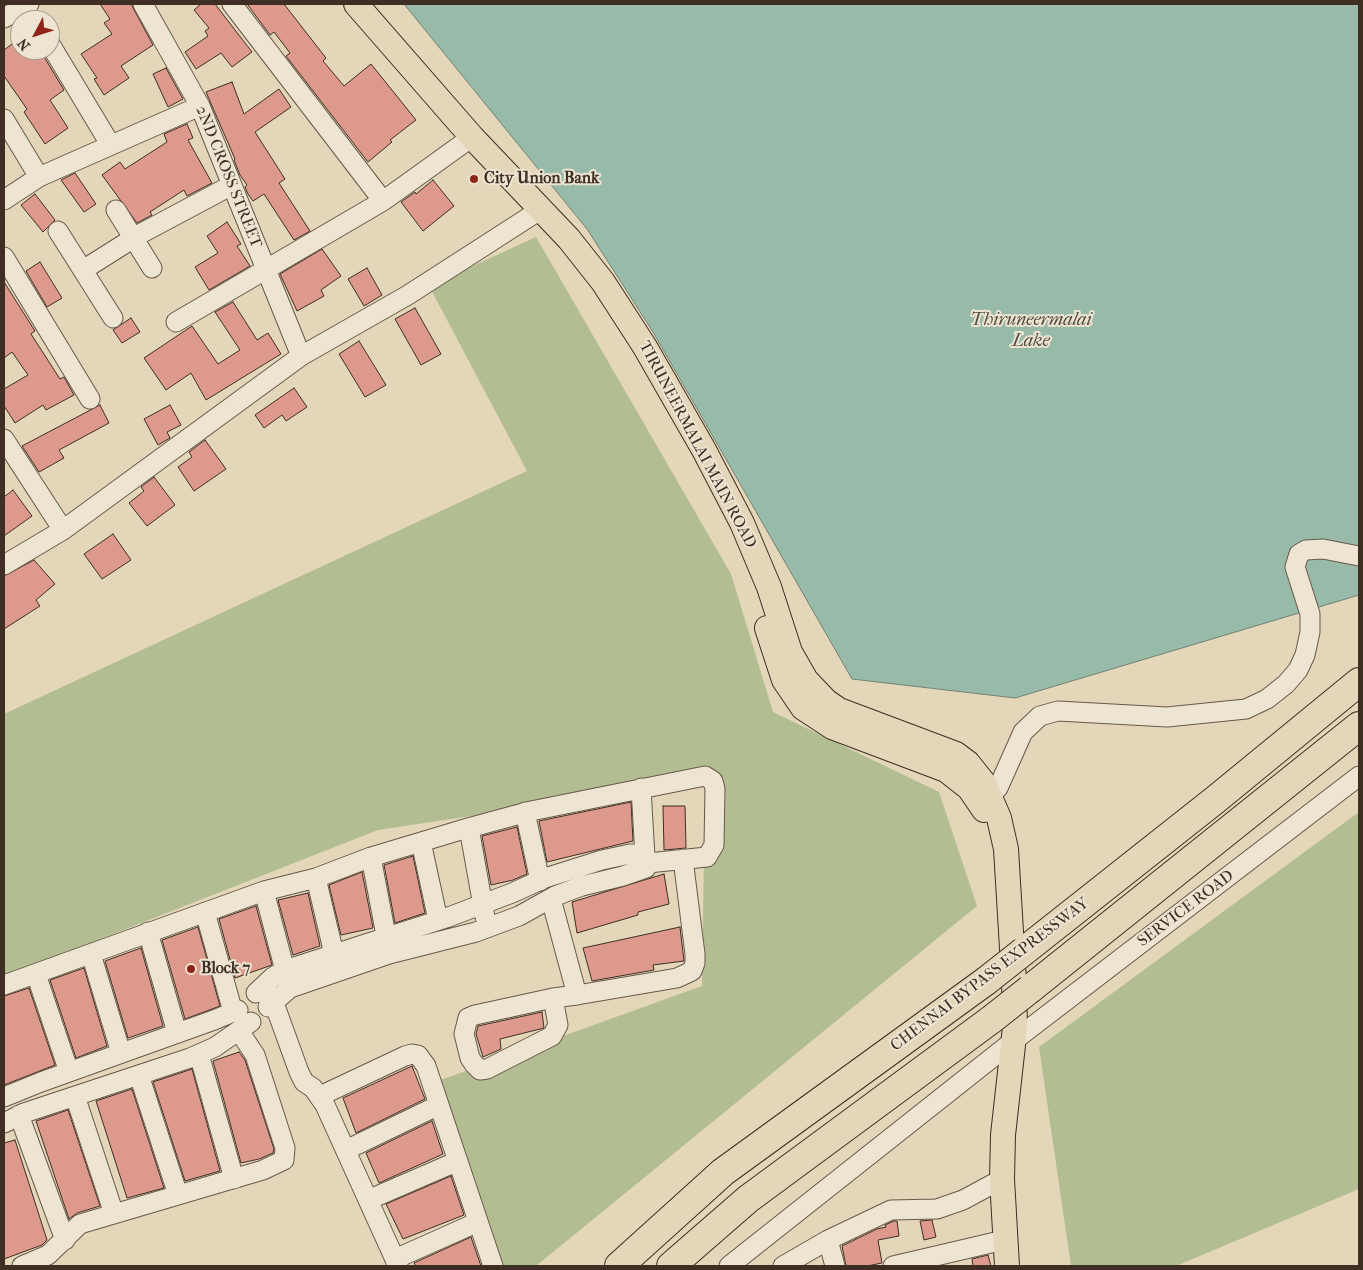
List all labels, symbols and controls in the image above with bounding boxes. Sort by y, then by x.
north arrow [10,10,60,60]
text: N [14,35,34,54]
street label: 2ND CROSS STREET [191,103,265,251]
place label: City Union Bank [484,169,599,189]
marker: City Union Bank [468,173,480,185]
water label: Thiruneermalai Lake [970,310,1092,352]
street label: TIRUNEERMALAI MAIN ROAD [634,338,760,552]
street label: SERVICE ROAD [1134,867,1238,951]
street label: CHENNAI BYPASS EXPRESSWAY [887,894,1093,1056]
place label: Block 7 [201,959,250,979]
marker: Block 7 [185,963,197,975]

